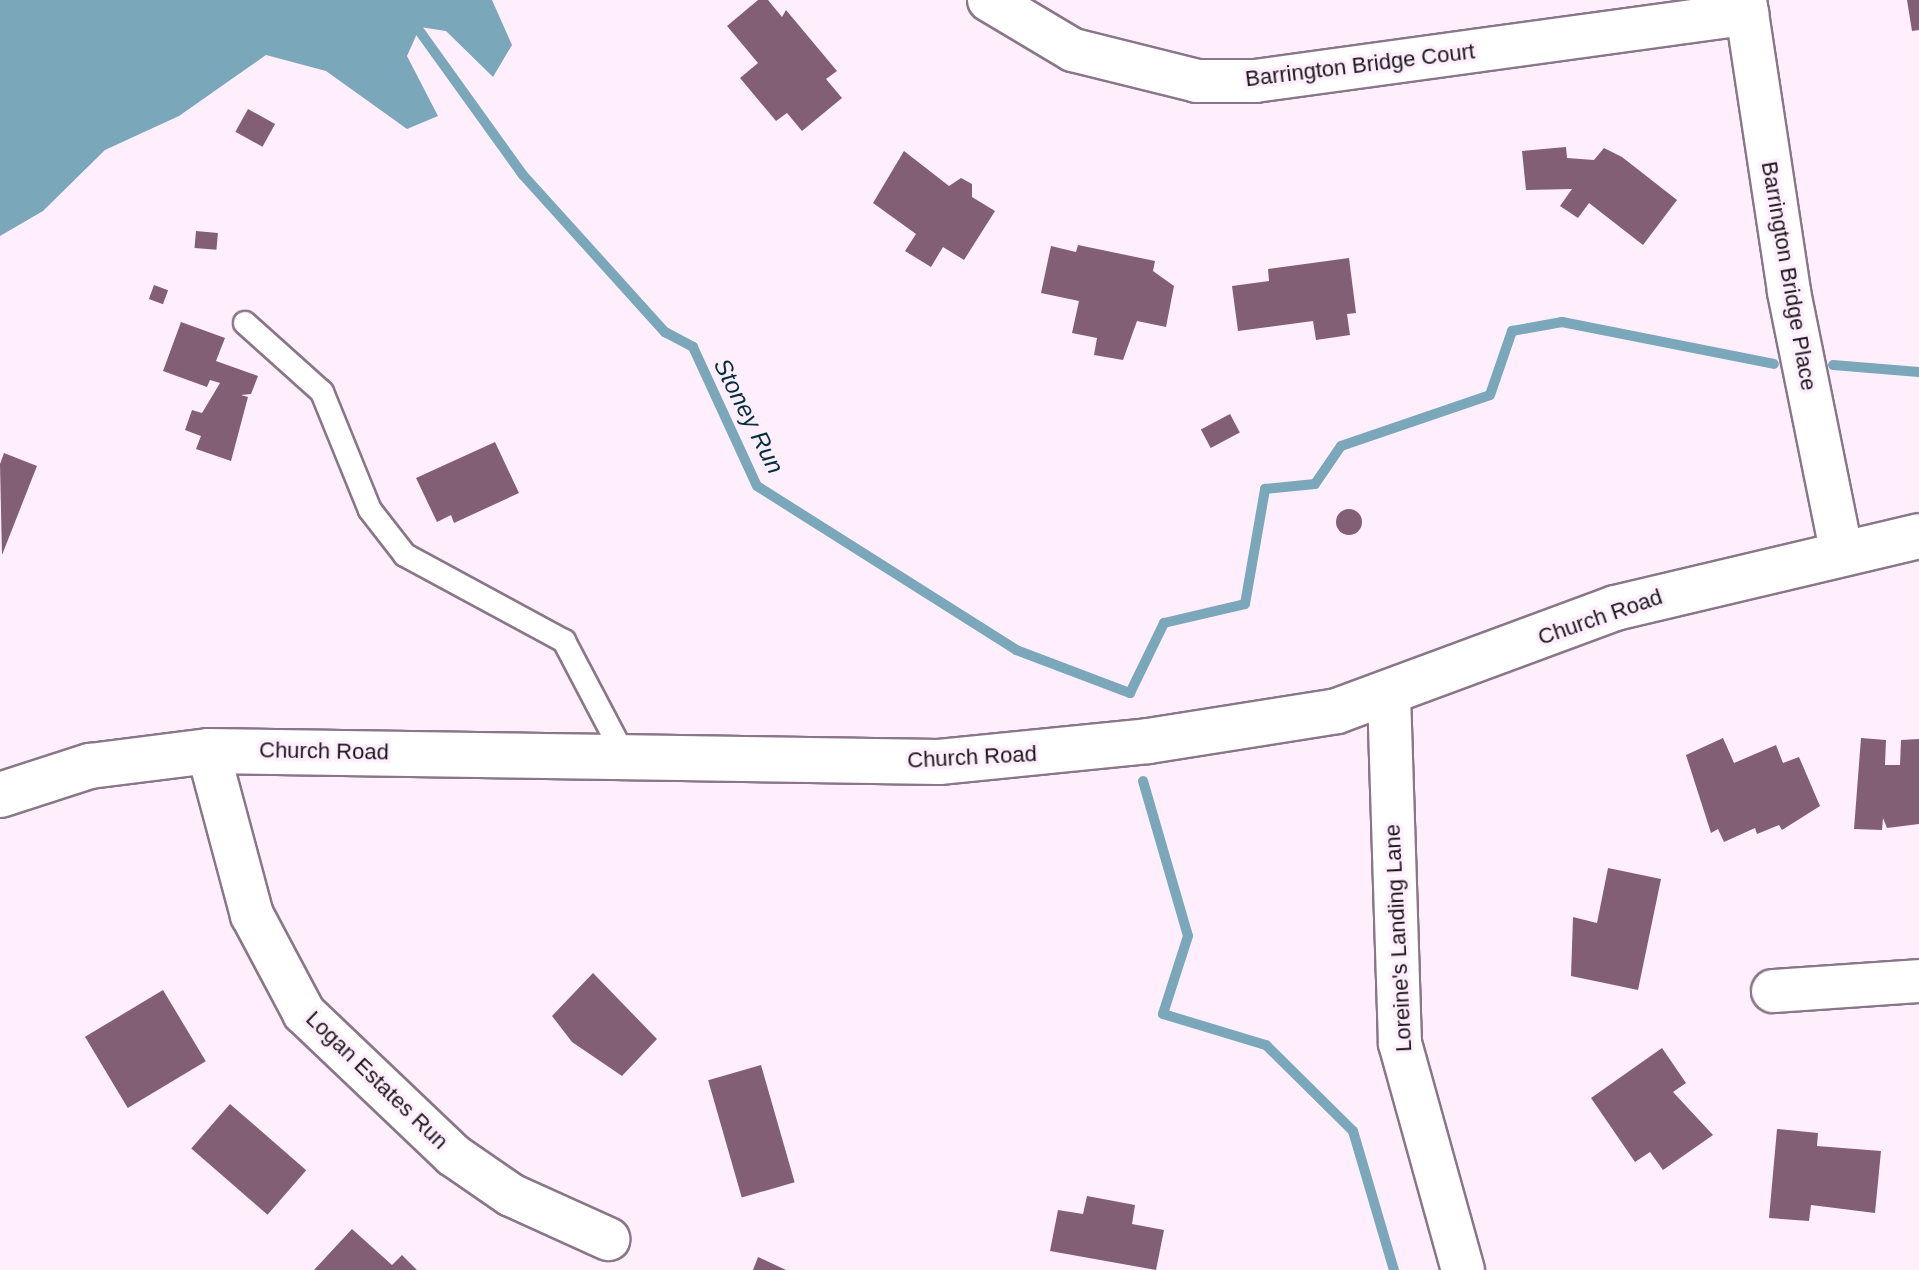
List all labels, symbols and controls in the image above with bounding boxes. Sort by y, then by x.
street label: Barrington Bridge Court [1244,38,1476,92]
street label: Barrington Bridge Place [1756,159,1822,393]
water label: Stoney Run [708,354,790,478]
street label: Church Road [1534,583,1666,651]
street label: Church Road [259,737,389,765]
street label: Church Road [907,740,1037,774]
street label: Loreine's Landing Lane [1379,823,1417,1053]
street label: Logan Estates Run [301,1006,453,1154]

